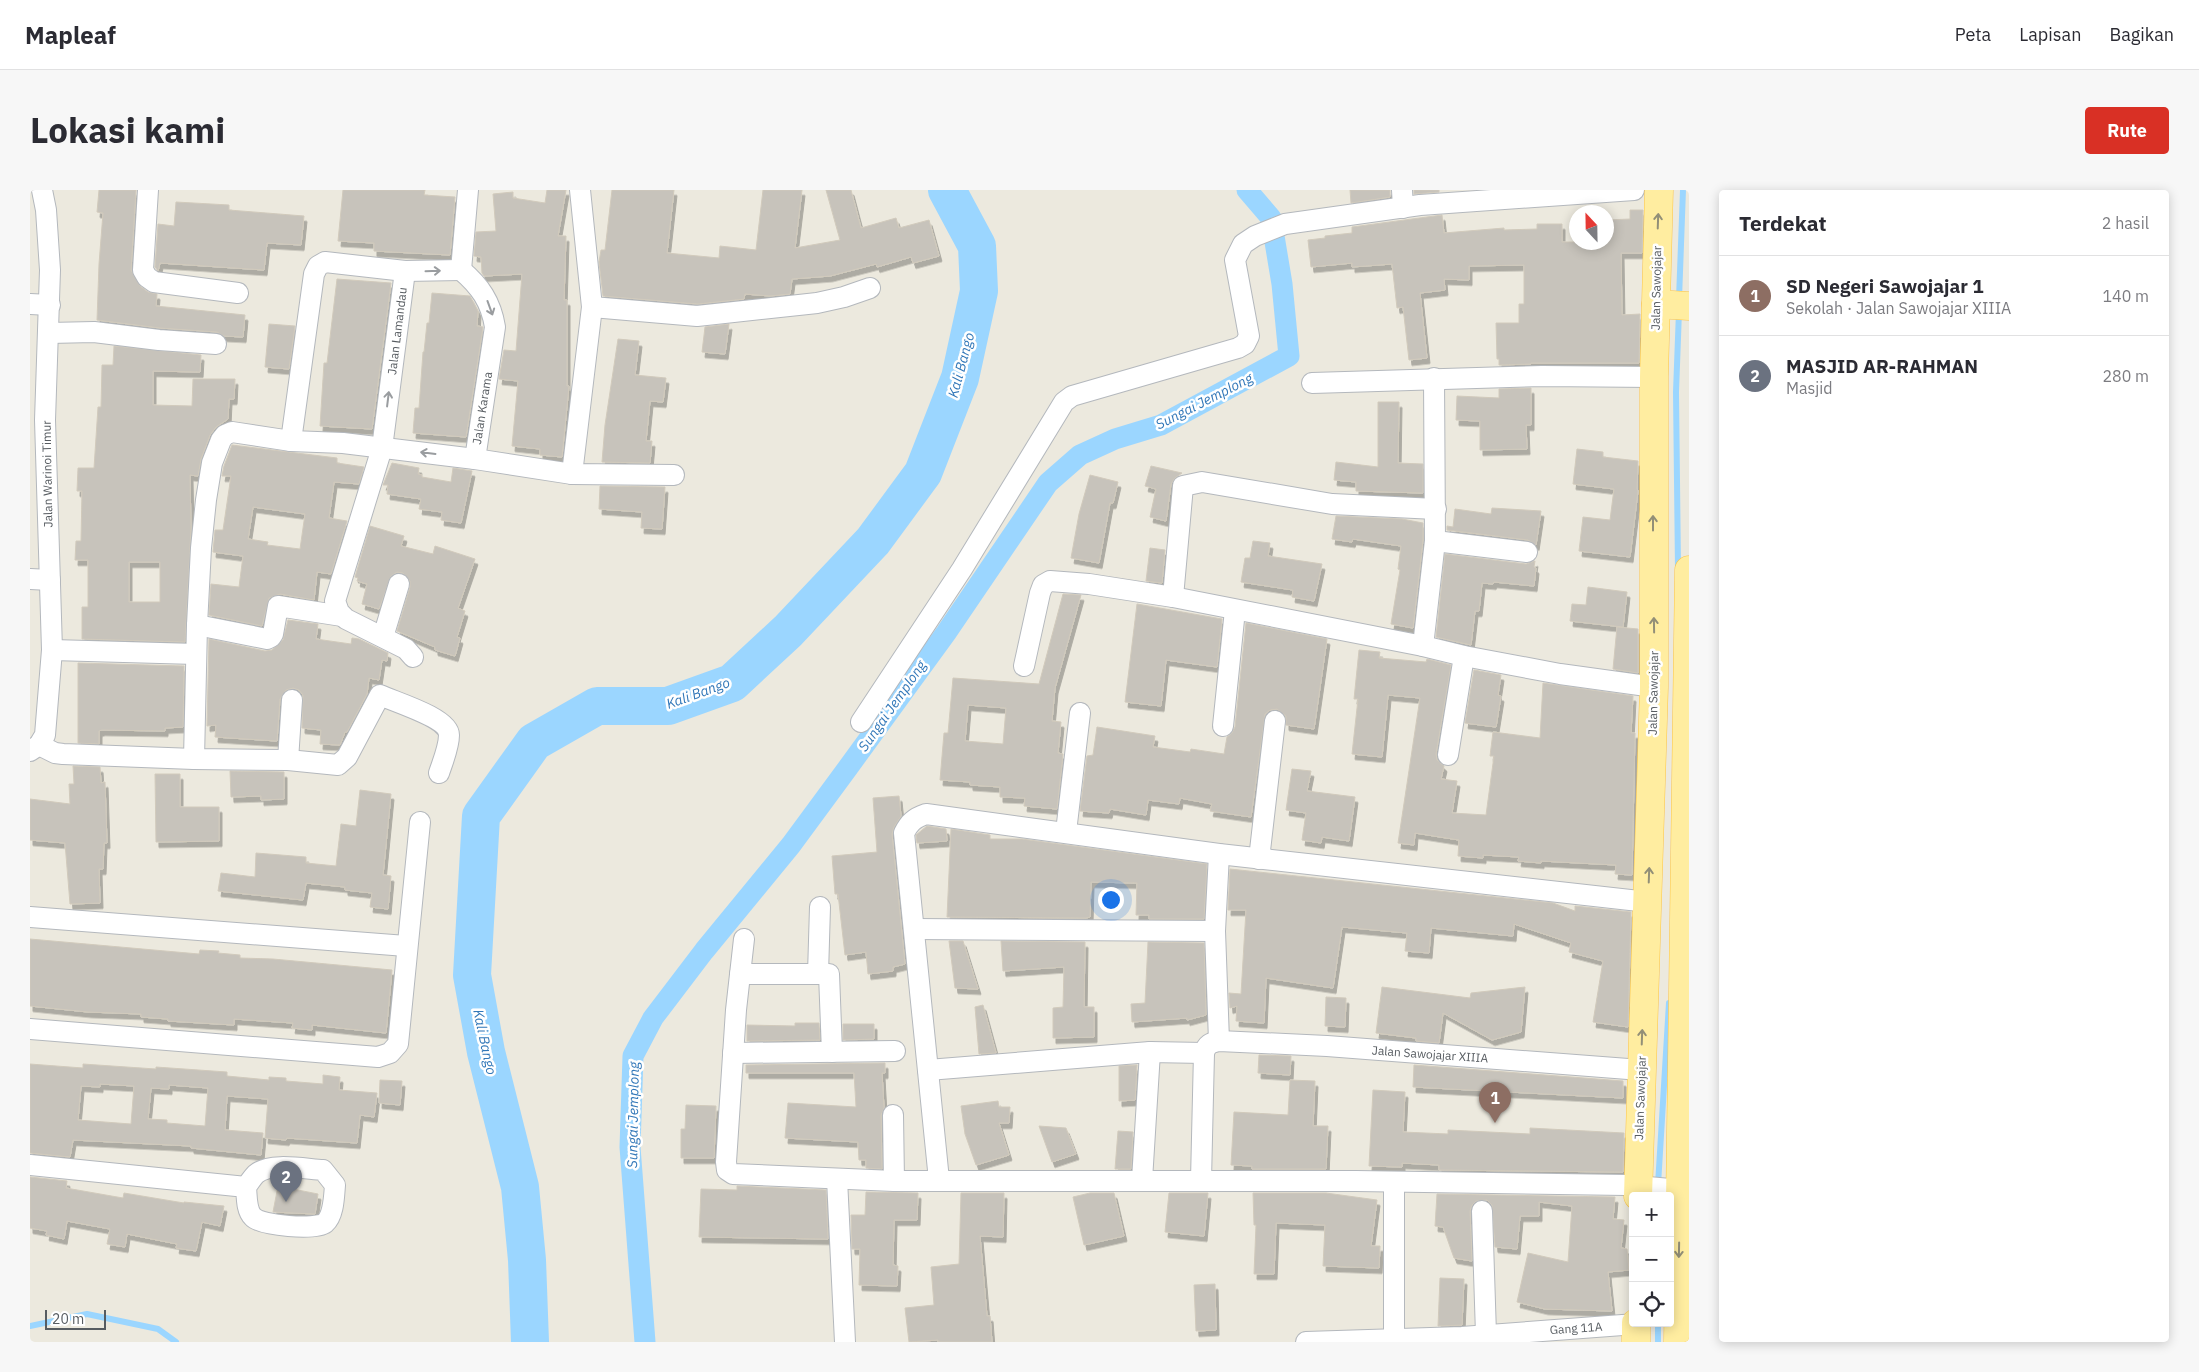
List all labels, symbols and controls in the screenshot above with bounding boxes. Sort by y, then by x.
text: Mapleaf [25,19,116,51]
text: Peta [1955,23,1991,46]
text: Lapisan [2019,23,2081,46]
text: Bagikan [2109,23,2174,46]
text: Lokasi kami [30,107,225,153]
button: Rute [2085,107,2169,154]
north arrow [1569,205,1614,250]
text: Terdekat [1739,209,1827,237]
one-way arrow [1653,213,1663,229]
text: 2 hasil [2102,213,2149,233]
street label: Jalan Sawojajar [1648,245,1664,330]
one-way arrow [424,266,441,276]
text: SD Negeri Sawojajar 1 [1786,274,1984,298]
street label: Jalan Lamandau [384,286,410,376]
text: 1 [1750,286,1760,306]
text: 140 m [2102,286,2149,306]
text: Sekolah · Jalan Sawojajar XIIIA [1786,298,2011,318]
one-way arrow [486,300,495,316]
water label: Kali Bango [944,330,978,399]
text: MASJID AR-RAHMAN [1786,354,1978,378]
text: 2 [1750,366,1760,386]
text: 280 m [2102,366,2149,386]
water label: Sungai Jemplong [1152,368,1256,433]
street label: Jalan Karama [469,370,495,445]
text: Masjid [1786,378,1833,398]
one-way arrow [383,392,393,408]
street label: Jalan Warinoi Timur [39,420,55,528]
one-way arrow [420,448,436,458]
one-way arrow [1648,515,1658,531]
one-way arrow [1649,617,1658,633]
street label: Jalan Sawojajar [1645,650,1661,735]
water label: Sungai Jemplong [854,656,930,755]
water label: Kali Bango [664,673,733,713]
one-way arrow [1644,867,1653,883]
your location [1098,887,1124,913]
water label: Kali Bango [469,1008,501,1077]
one-way arrow [1637,1030,1647,1046]
street label: Jalan Sawojajar XIIIA [1371,1042,1489,1066]
street label: Jalan Sawojajar [1631,1055,1649,1140]
water label: Sungai Jemplong [623,1061,643,1168]
pin: 1 [1479,1082,1511,1123]
pin: 2 [270,1161,302,1202]
map controls [1629,1192,1674,1327]
button: + [1629,1192,1674,1237]
button: − [1629,1237,1674,1282]
one-way arrow [1675,1242,1684,1258]
button: locate [1629,1282,1674,1327]
scale bar [45,1307,106,1330]
text: 20 m [52,1310,84,1328]
street label: Gang 11A [1549,1319,1603,1337]

